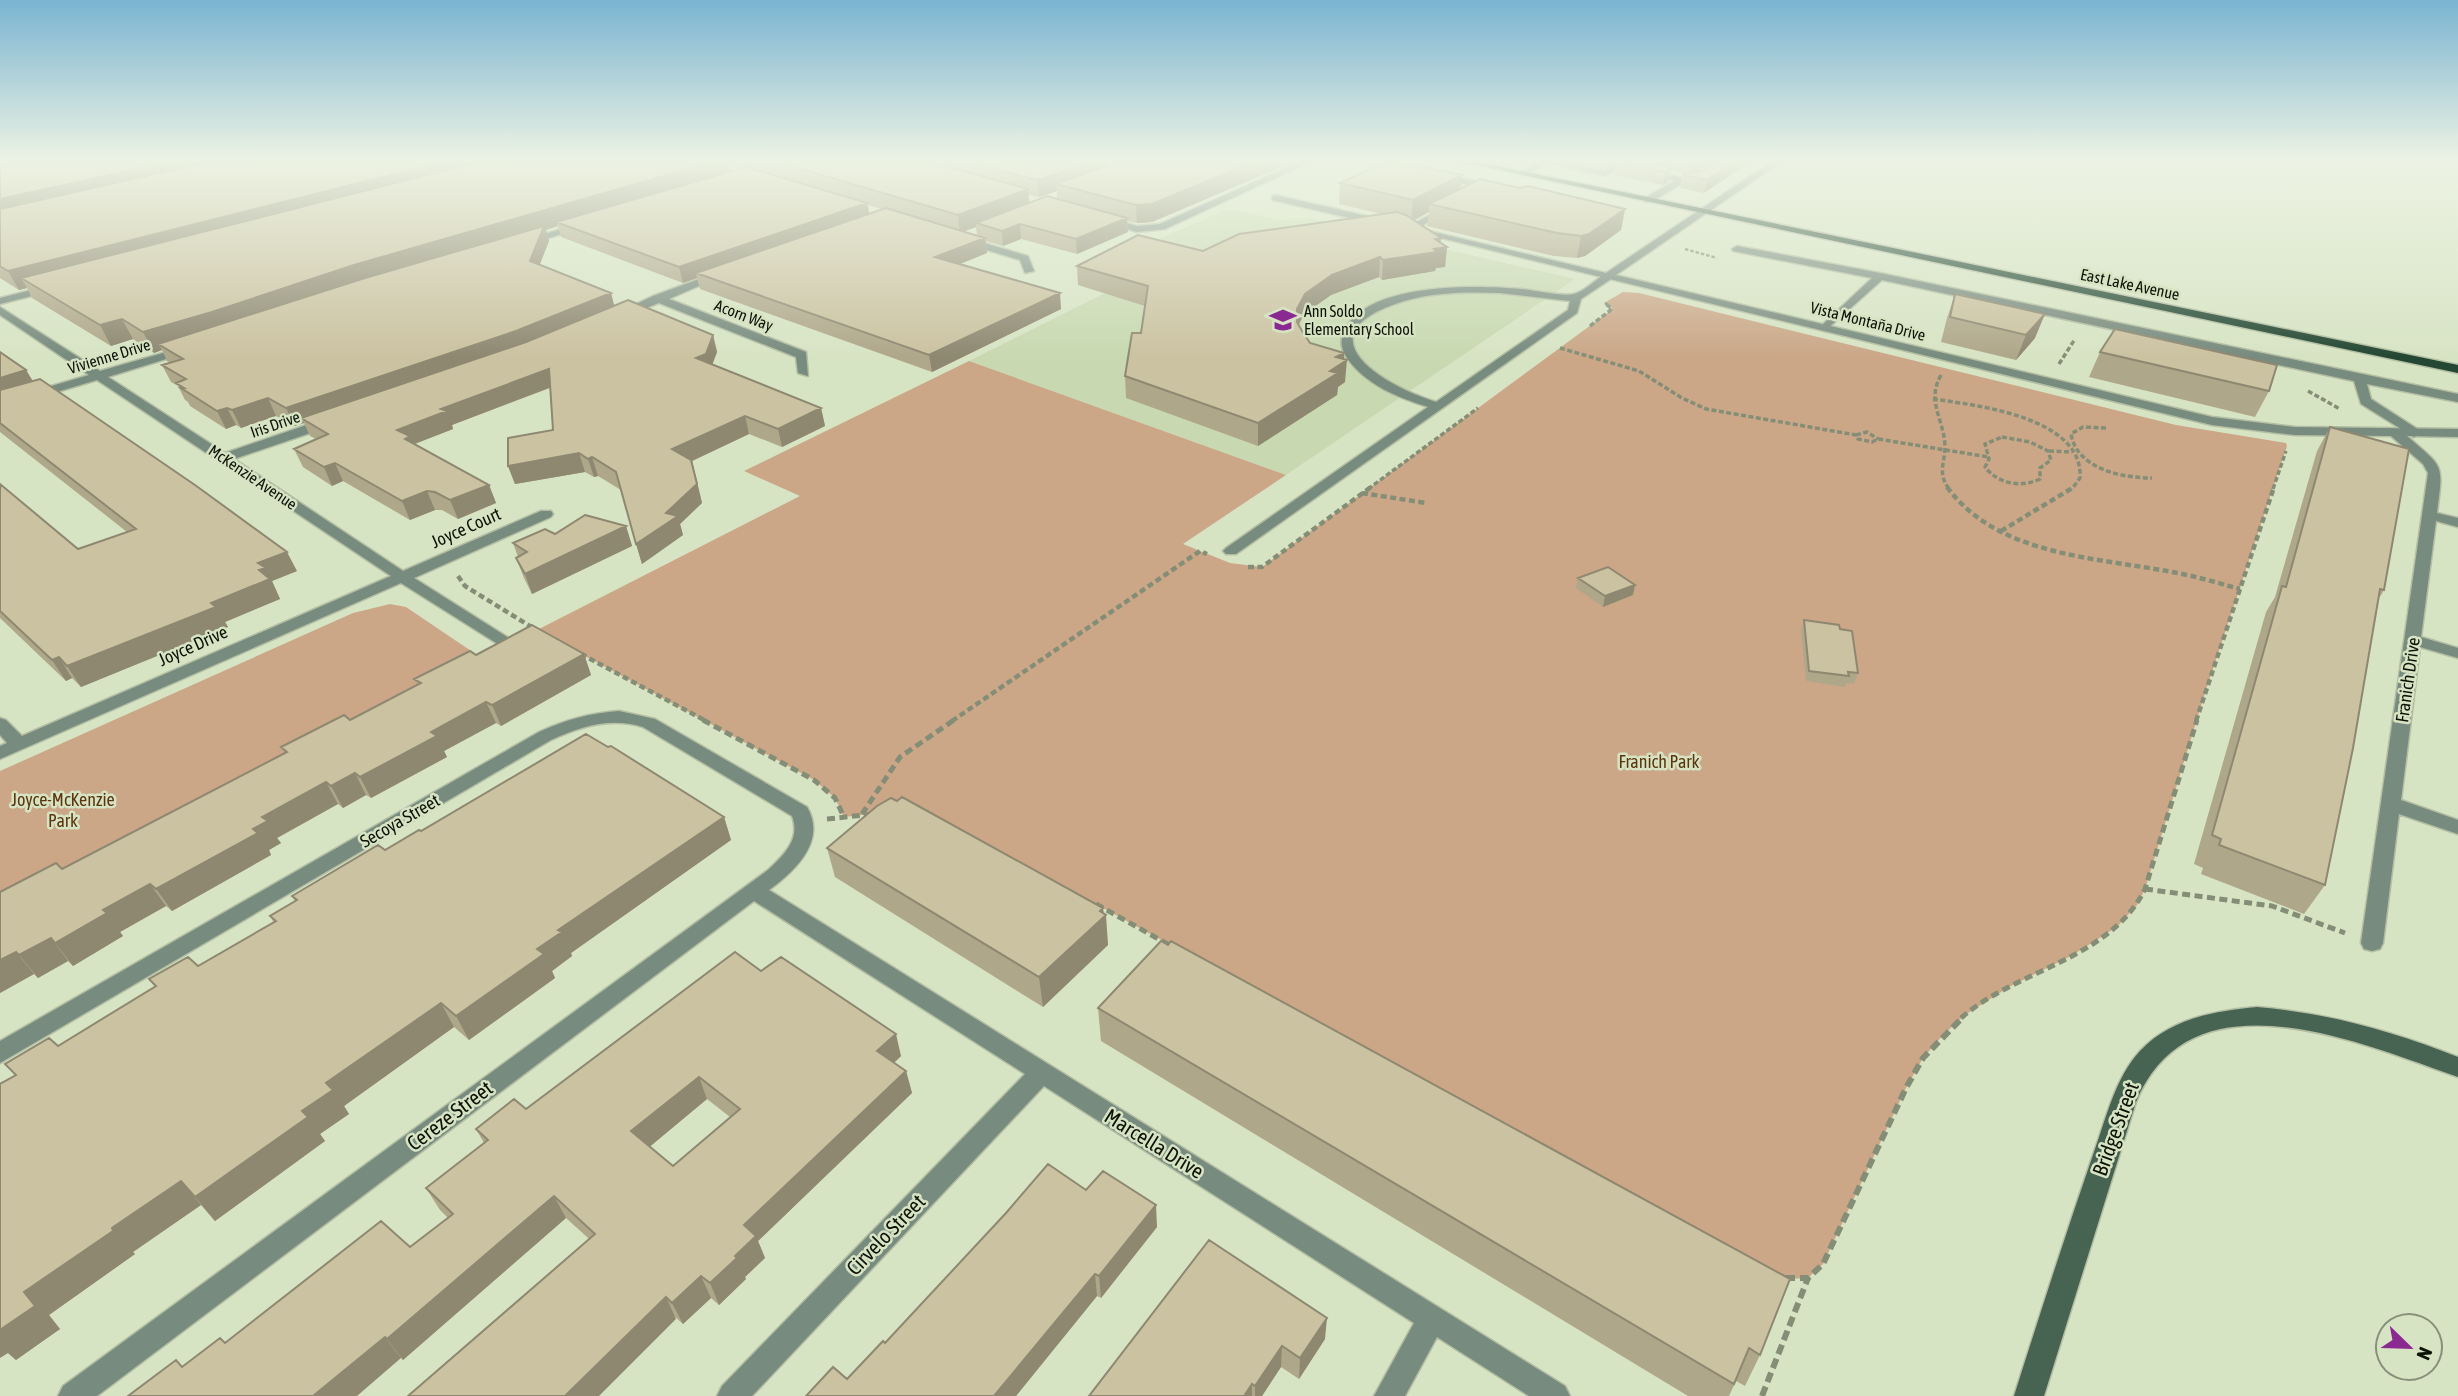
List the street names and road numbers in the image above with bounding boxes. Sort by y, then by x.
street label: East Lake Avenue [2079,265,2181,303]
street label: Acorn Way [712,296,776,335]
street label: Vista Montaña Drive [1809,298,1927,344]
street label: Vivienne Drive [66,335,152,377]
street label: Iris Drive [248,407,302,441]
street label: McKenzie Avenue [206,441,300,513]
street label: Joyce Court [428,503,504,552]
street label: Joyce Drive [155,621,231,670]
street label: Franich Drive [2391,636,2424,724]
street label: Secoya Street [356,789,443,852]
street label: Cereze Street [402,1075,497,1155]
street label: Bridge Street [2087,1078,2143,1179]
street label: Marcella Drive [1101,1103,1208,1183]
street label: Cirvelo Street [841,1189,930,1280]

